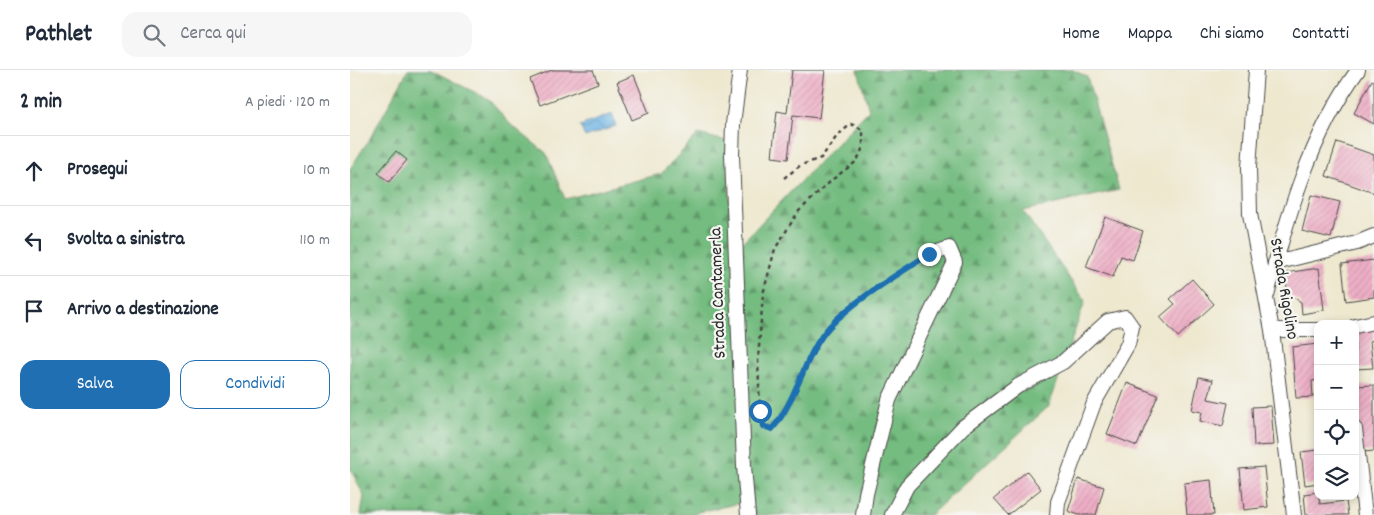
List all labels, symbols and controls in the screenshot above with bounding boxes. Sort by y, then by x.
search box [122,12,472,57]
text: Pathlet [25,18,92,52]
icon: search [140,21,168,49]
text: Cerca qui [180,21,246,48]
text: Home [1062,22,1100,47]
text: Mappa [1128,22,1172,47]
text: Chi siamo [1200,22,1264,47]
text: Contatti [1292,22,1349,47]
text: 2 min [20,88,62,118]
text: A piedi · 120 m [245,91,330,114]
icon: ahead [20,157,48,185]
text: Prosegui [67,157,127,184]
text: 10 m [303,159,330,182]
street label: Strada Cantamerla [704,226,734,359]
icon: left [20,227,48,255]
text: Svolta a sinistra [67,227,185,254]
text: 110 m [300,229,330,252]
street label: Strada Rigolino [1262,236,1304,342]
route end [918,243,941,266]
icon: arrive [20,297,48,325]
text: Arrivo a destinazione [67,297,219,324]
map controls [1314,320,1359,500]
button: + [1314,320,1359,365]
button: Salva [20,360,170,409]
button: Condividi [180,360,330,409]
button: − [1314,365,1359,410]
route start [749,400,772,423]
button: locate [1314,410,1359,455]
button: layers [1314,455,1359,500]

